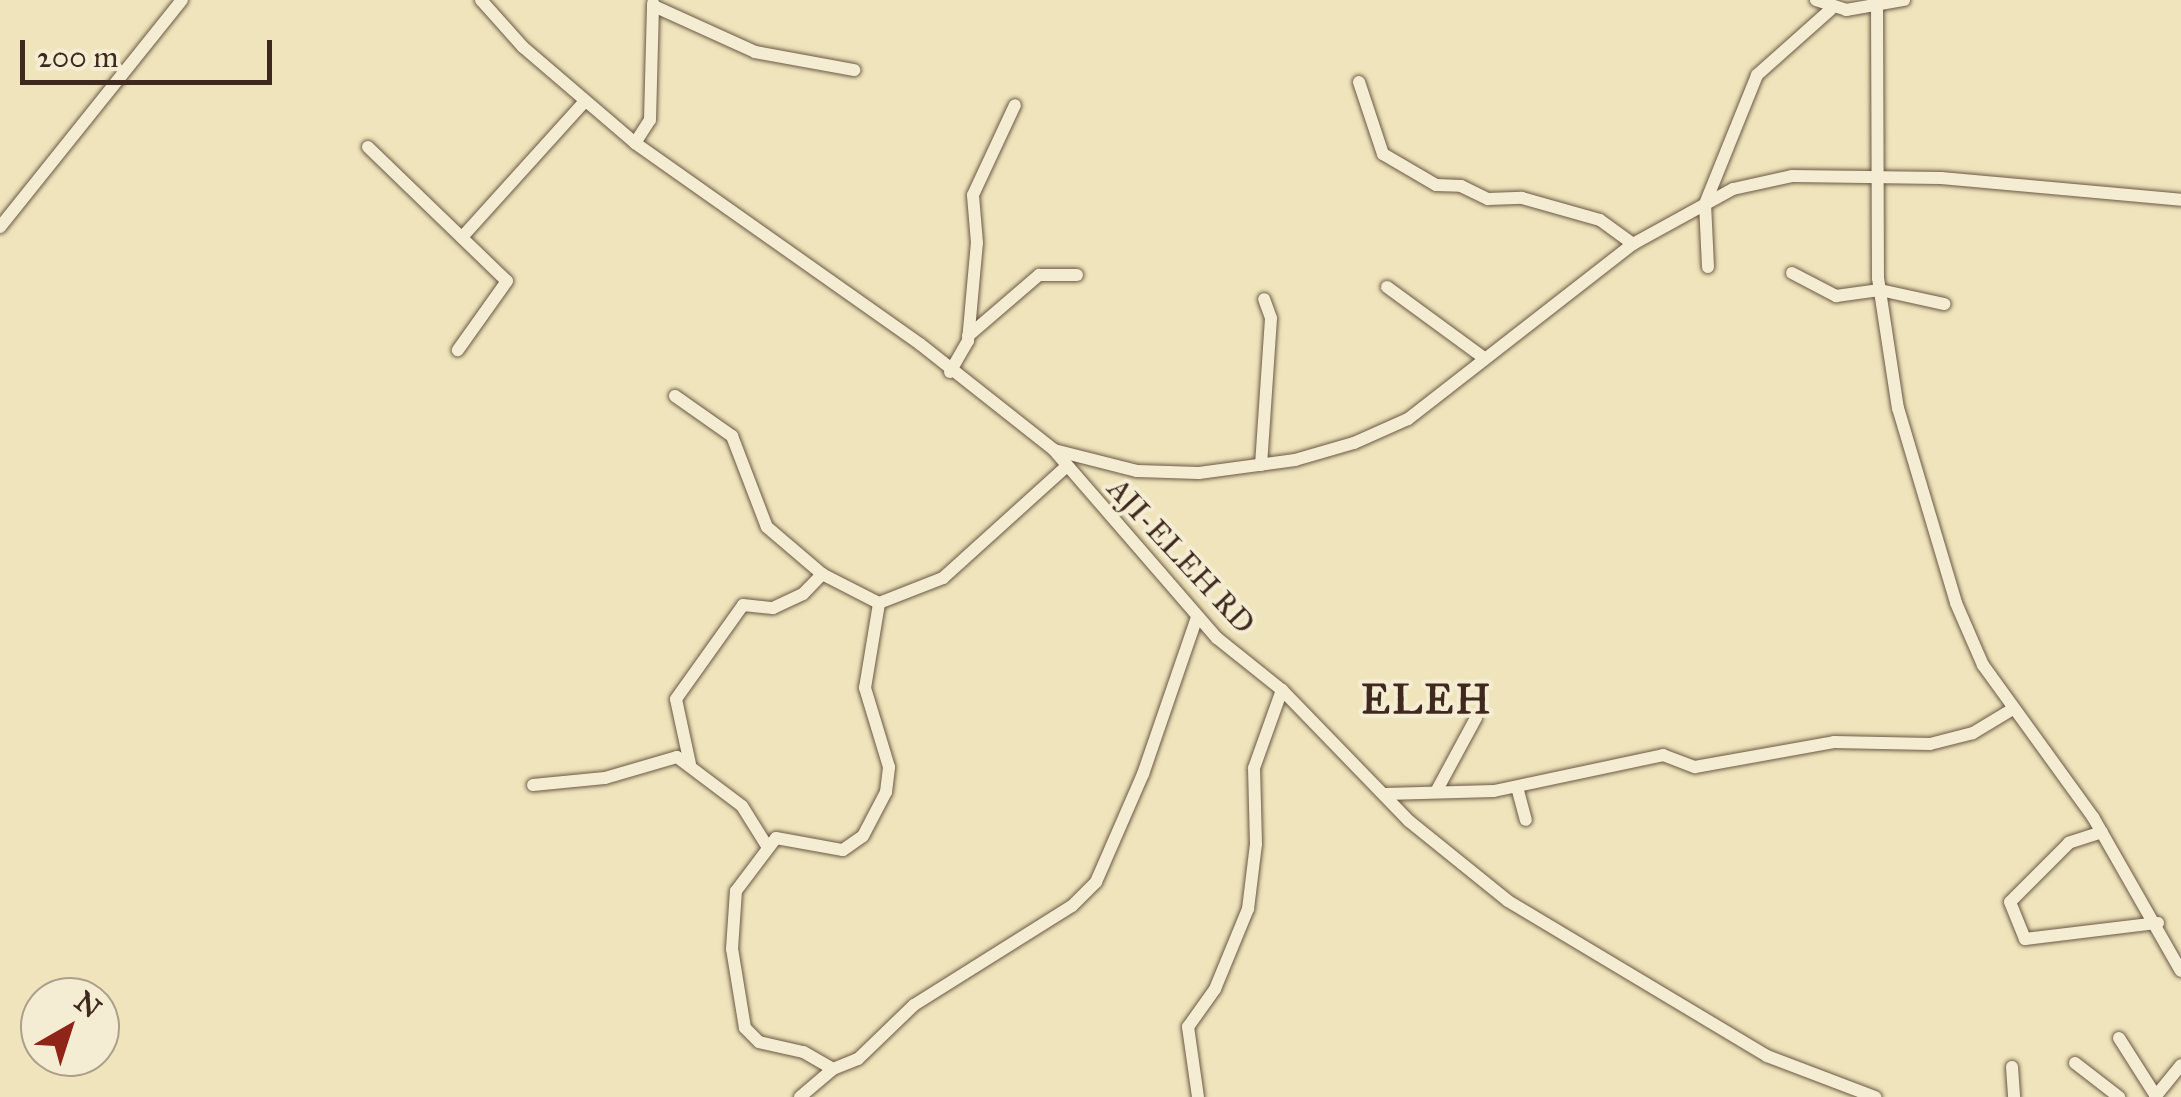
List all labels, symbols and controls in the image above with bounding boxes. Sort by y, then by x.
scale bar [25,20,278,82]
text: 200 m [37,39,118,75]
street label: AJI-ELEH RD [1100,471,1262,641]
district label: ELEH [1361,676,1493,724]
north arrow [20,977,120,1077]
text: N [68,984,108,1026]

